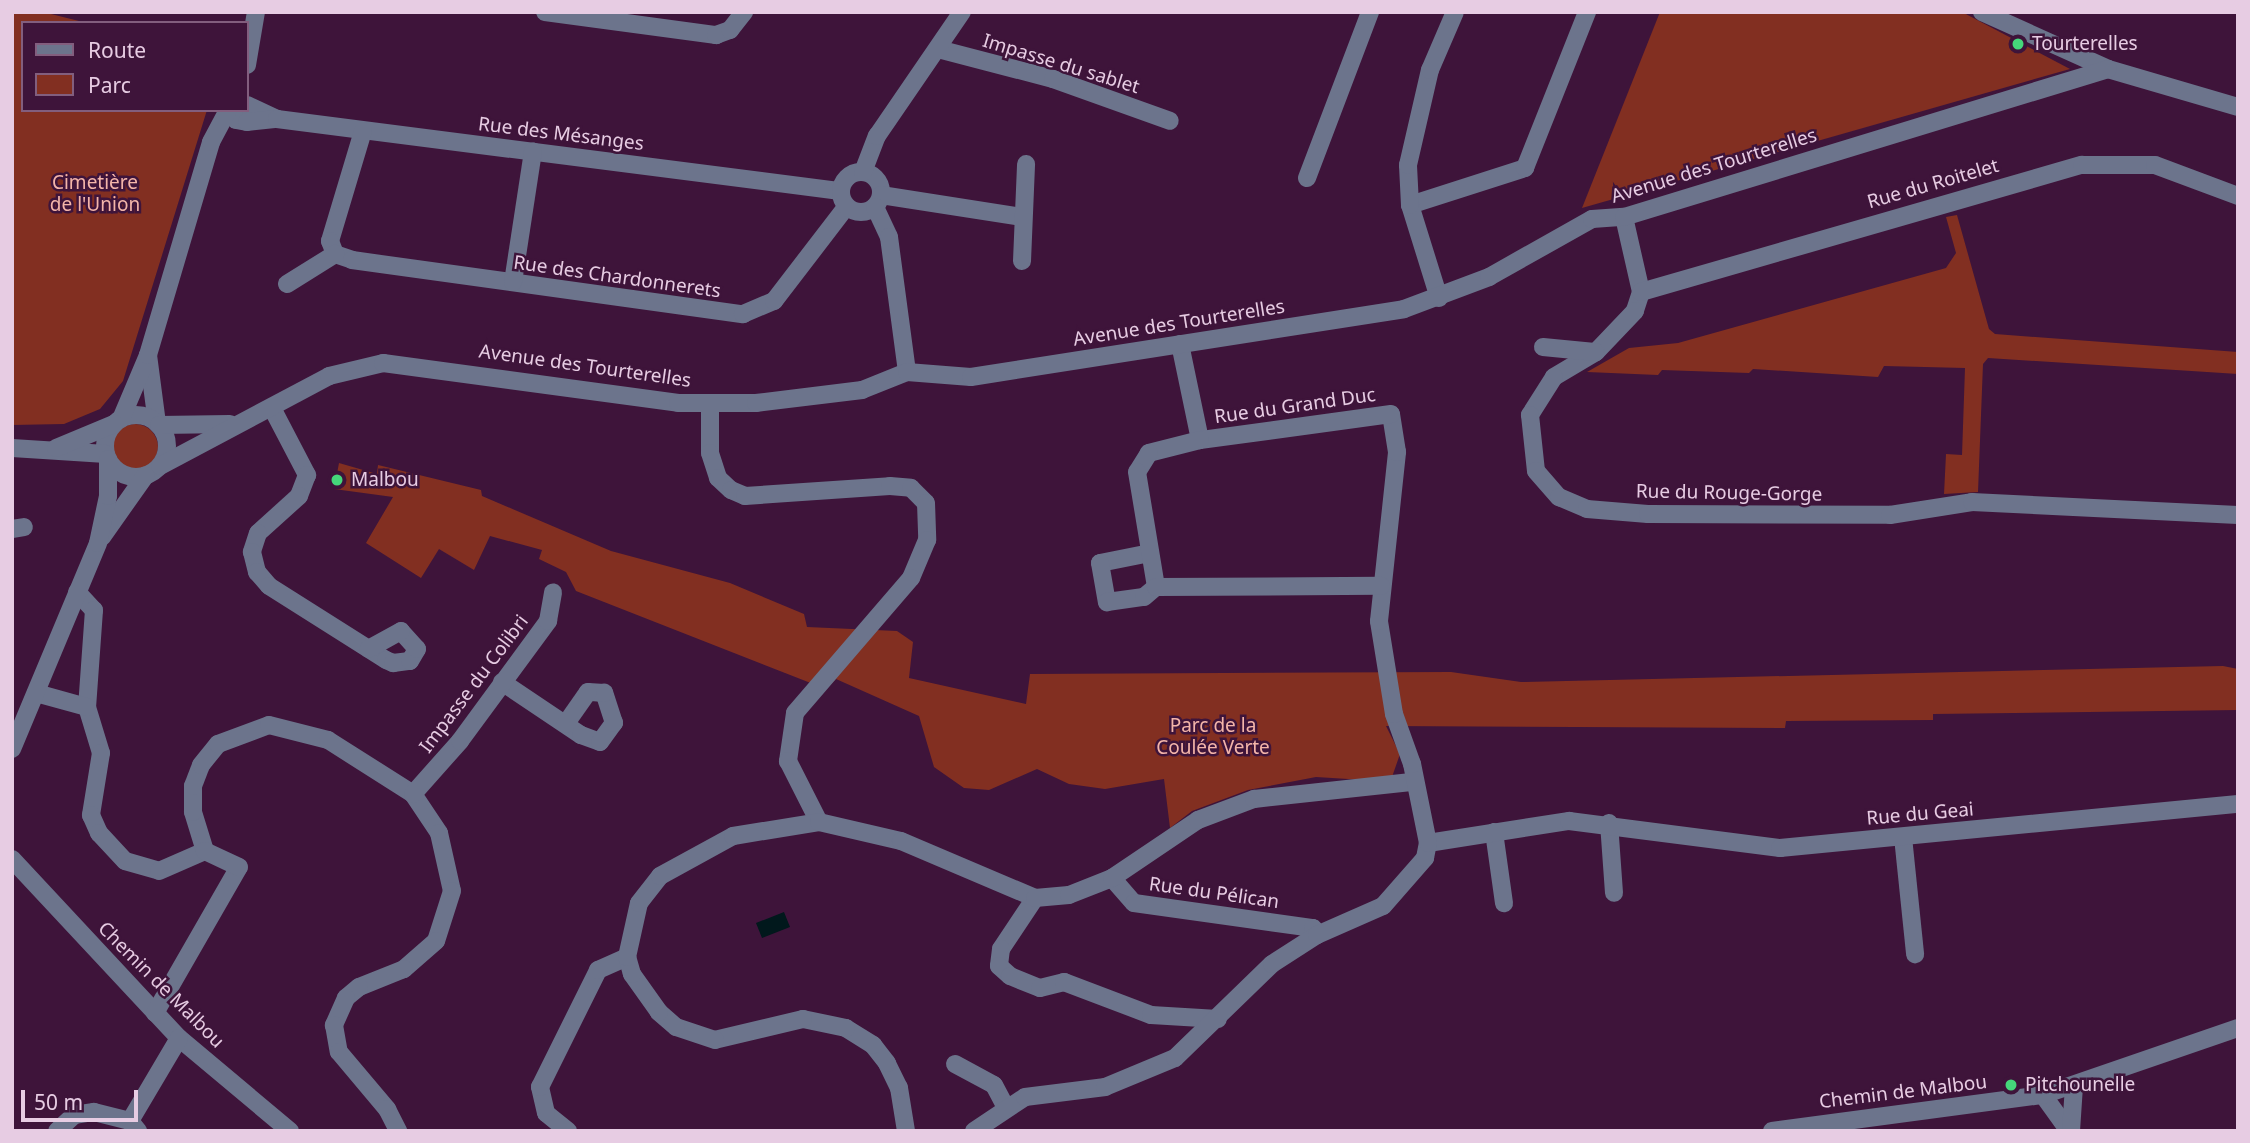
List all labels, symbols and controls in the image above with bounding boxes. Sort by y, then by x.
legend [21,21,248,112]
street label: Impasse du sablet [980,29,1142,99]
place label: Tourterelles [2032,33,2138,55]
text: Route [88,36,146,64]
marker: Tourterelles [2010,36,2026,52]
text: Parc [88,71,131,99]
street label: Rue des Mésanges [477,113,645,155]
street label: Avenue des Tourterelles [1608,124,1820,208]
street label: Rue du Roitelet [1865,154,2001,214]
park label: Cimetière de l'Union [50,172,140,216]
street label: Rue des Chardonnerets [512,251,722,303]
street label: Avenue des Tourterelles [1072,295,1286,351]
street label: Avenue des Tourterelles [478,340,692,392]
street label: Rue du Grand Duc [1213,383,1377,429]
place label: Malbou [351,469,419,491]
marker: Malbou [329,472,345,488]
street label: Rue du Rouge-Gorge [1636,480,1822,506]
street label: Impasse du Colibri [415,611,533,757]
park label: Parc de la Coulée Verte [1156,715,1270,759]
street label: Rue du Geai [1865,798,1975,830]
street label: Rue du Pélican [1147,873,1281,913]
street label: Chemin de Malbou [93,917,229,1053]
street label: Chemin de Malbou [1818,1070,1988,1114]
place label: Pitchounelle [2025,1074,2135,1096]
scale bar [24,1076,142,1120]
marker: Pitchounelle [2003,1077,2019,1093]
text: 50 m [34,1088,83,1116]

